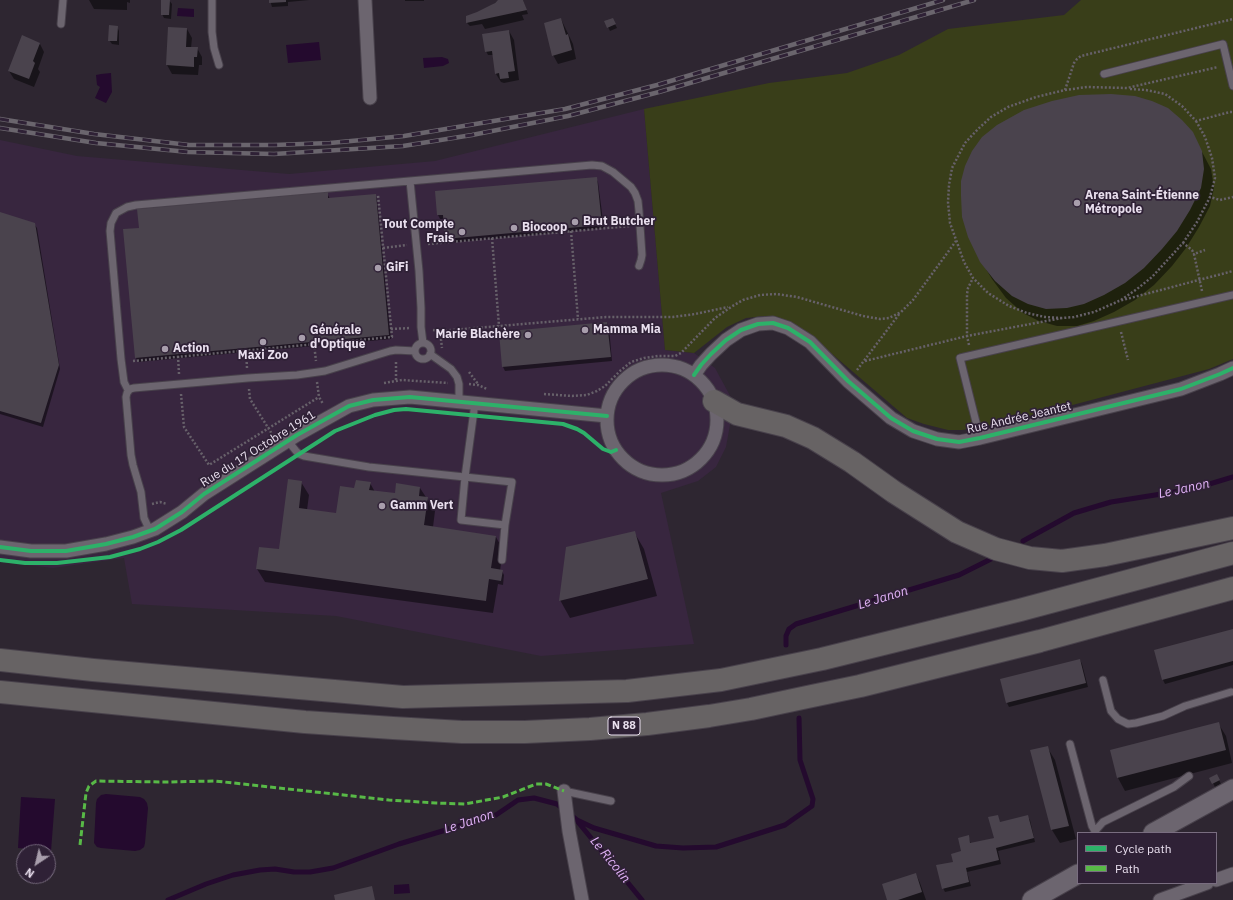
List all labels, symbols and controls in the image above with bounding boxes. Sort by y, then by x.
place label: Arena Saint-Étienne Métropole [1085,189,1199,217]
marker: Arena Saint-Étienne Métropole [1072,198,1082,208]
place label: Brut Butcher [583,215,655,229]
marker: Brut Butcher [570,217,580,227]
place label: Tout Compte Frais [383,218,454,246]
place label: Biocoop [522,221,567,235]
marker: Biocoop [509,223,519,233]
marker: Tout Compte Frais [457,227,467,237]
place label: GiFi [386,261,409,275]
marker: GiFi [373,263,383,273]
place label: Mamma Mia [593,323,661,337]
place label: Générale d'Optique [310,324,365,352]
marker: Mamma Mia [580,325,590,335]
place label: Marie Blachère [435,328,520,342]
marker: Marie Blachère [523,330,533,340]
marker: Générale d'Optique [297,333,307,343]
marker: Maxi Zoo [258,337,268,347]
place label: Action [173,342,209,356]
marker: Action [160,344,170,354]
place label: Maxi Zoo [238,349,288,363]
street label: Rue Andrée Jeantet [965,399,1073,437]
street label: Rue du 17 Octobre 1961 [198,408,318,490]
water label: Le Janon [1157,476,1211,502]
place label: Gamm Vert [390,499,453,513]
marker: Gamm Vert [377,501,387,511]
water label: Le Janon [856,583,910,613]
road number: N 88 [608,717,640,735]
water label: Le Janon [442,807,496,837]
legend [1077,832,1217,884]
water label: Le Ricolin [587,834,633,886]
text: Cycle path [1115,841,1172,856]
north arrow [16,844,56,884]
text: Path [1115,861,1140,876]
text: N [22,865,37,881]

